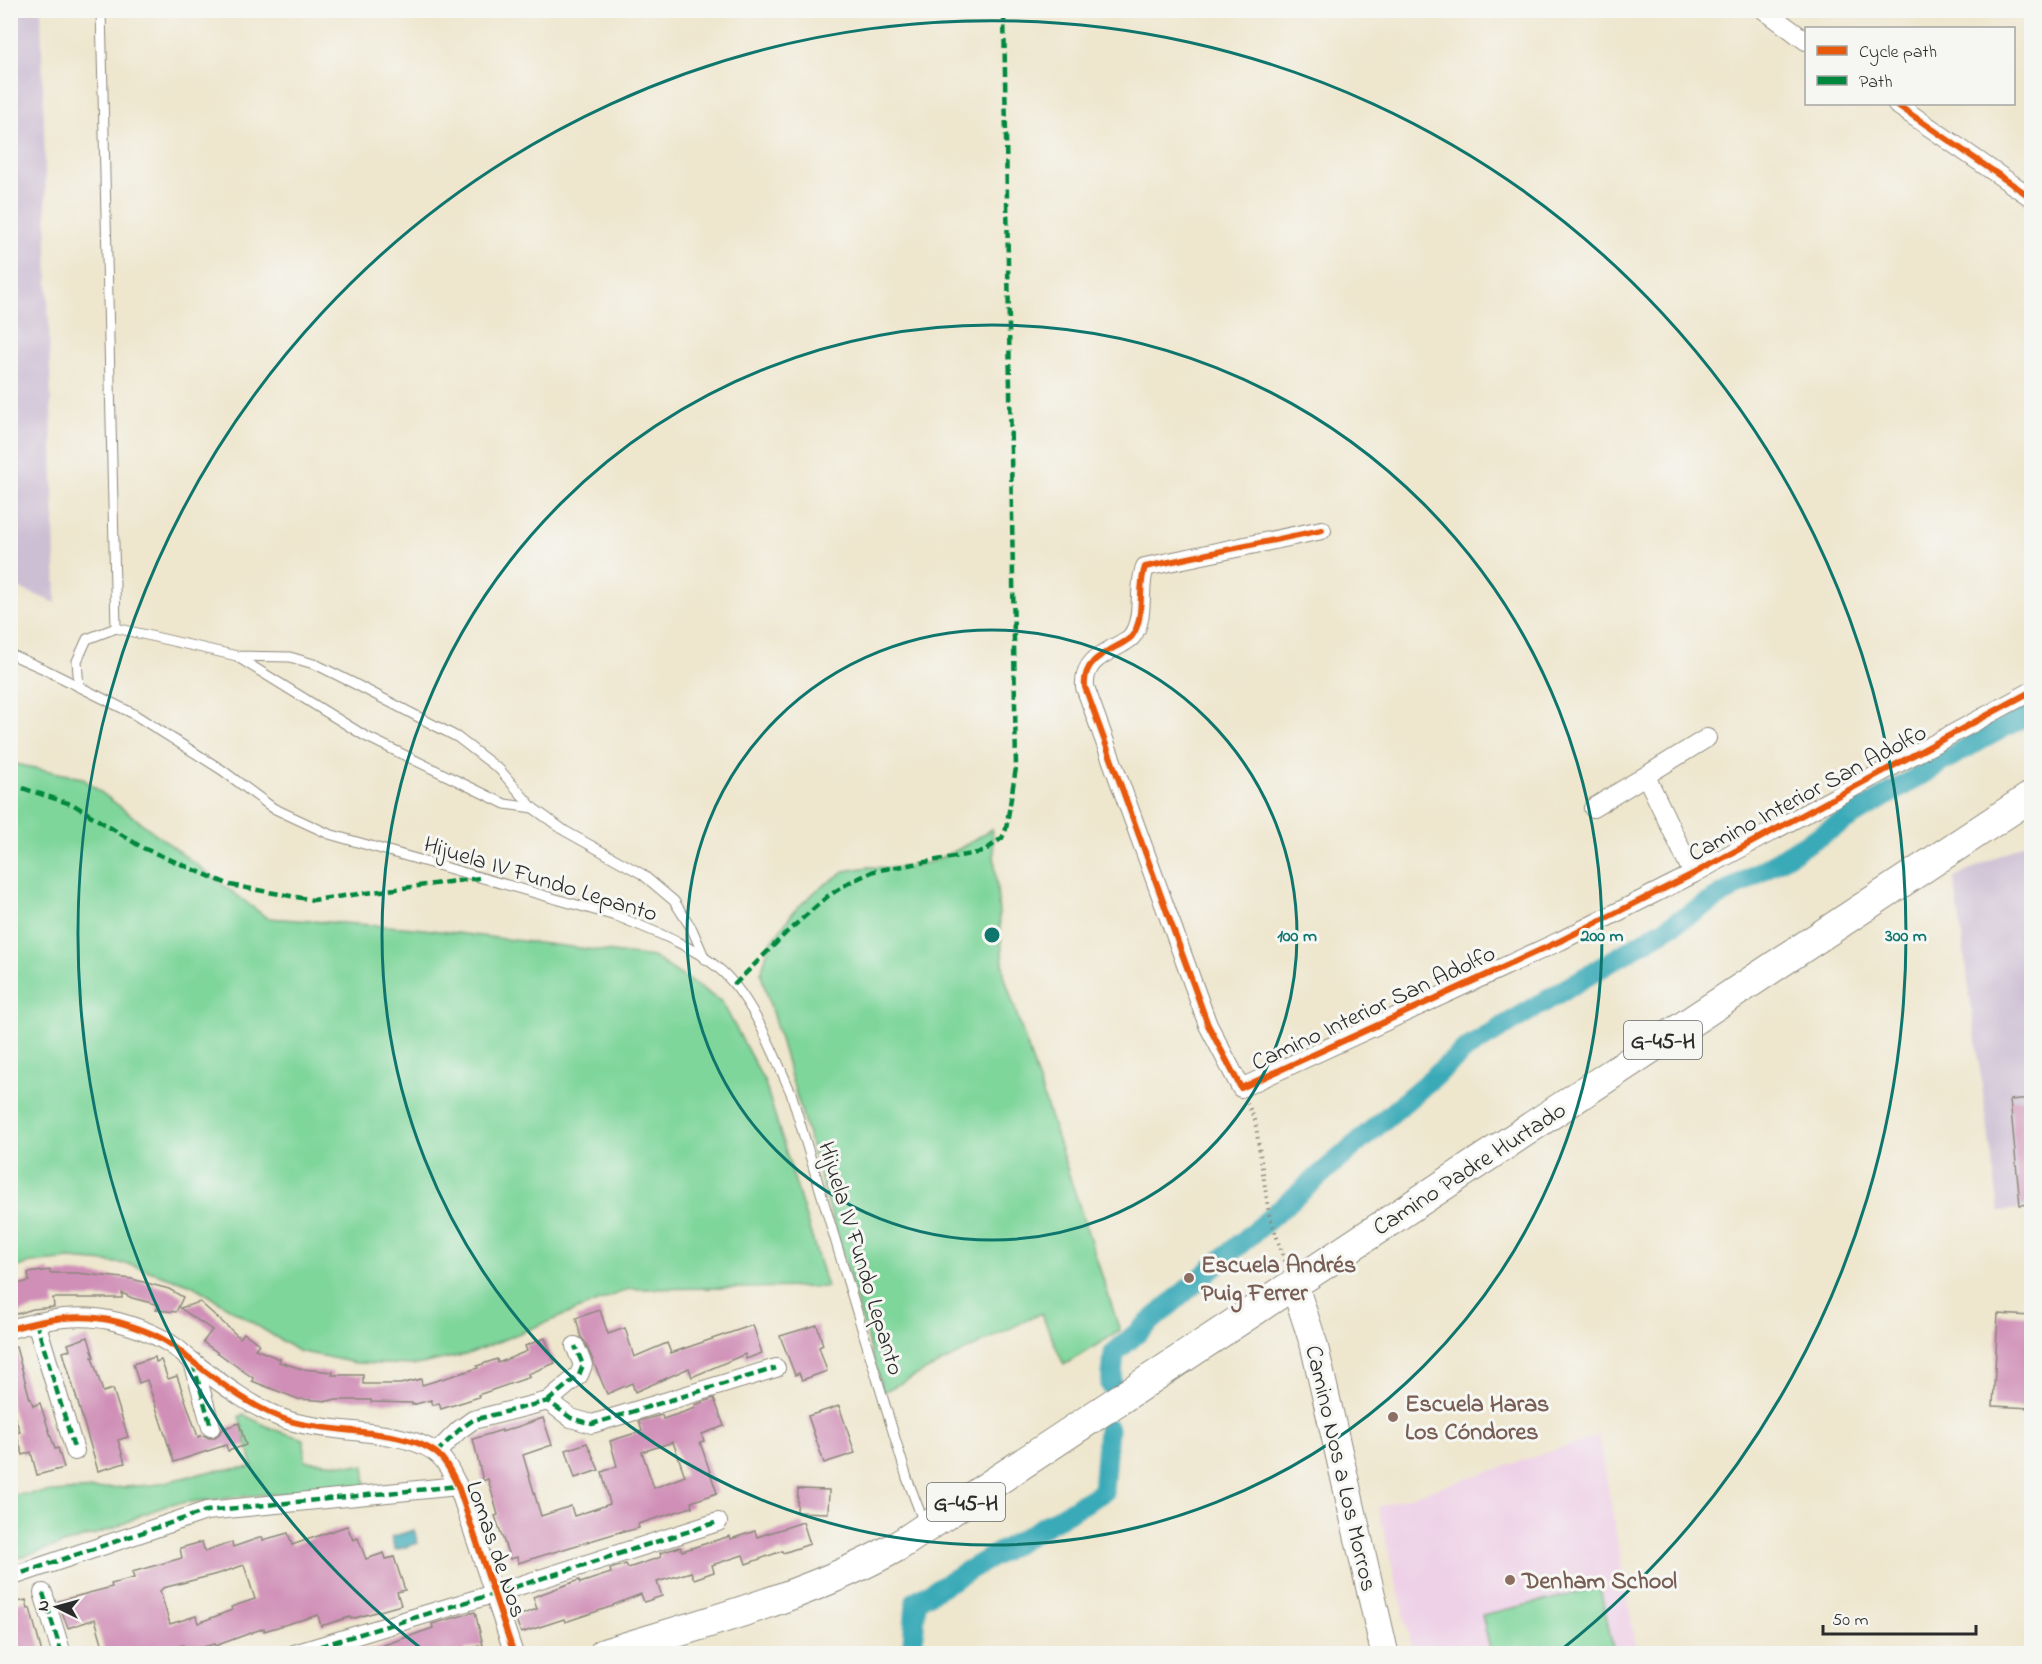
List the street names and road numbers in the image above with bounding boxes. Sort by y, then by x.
street label: Camino Interior San Adolfo [1683,716,1934,872]
street label: Hijuela IV Fundo Lepanto [419,828,661,933]
street label: Camino Interior San Adolfo [1246,937,1502,1081]
road number: G-45-H [1624,1021,1702,1059]
street label: Camino Padre Hurtado [1367,1094,1574,1246]
street label: Hijuela IV Fundo Lepanto [807,1138,912,1380]
street label: Camino Nos a Los Morros [1294,1342,1385,1595]
street label: Lomas de Nos [455,1477,534,1623]
road number: G-45-H [927,1483,1005,1521]

